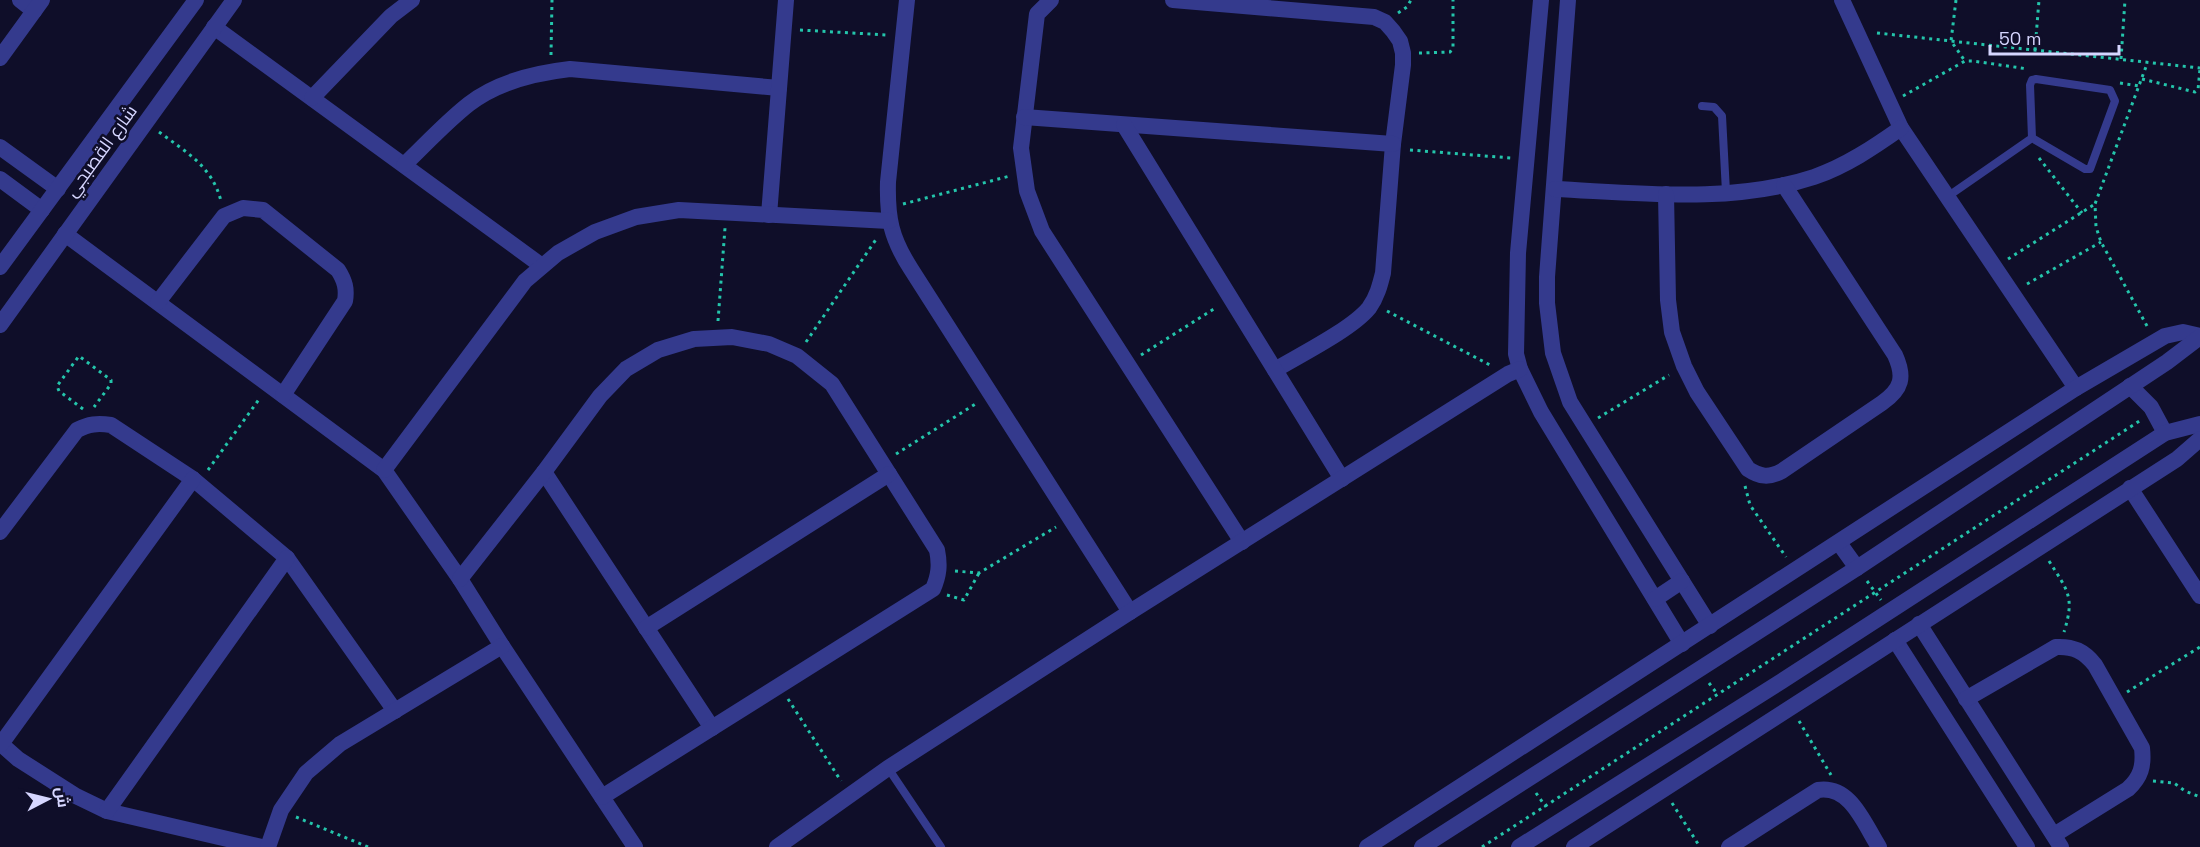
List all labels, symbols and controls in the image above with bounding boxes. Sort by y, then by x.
scale bar [1990,18,2119,56]
text: 50 m [1999,27,2041,50]
street label: شارع القصبجي [59,100,144,203]
north arrow [18,769,78,829]
text: ش [51,786,74,809]

